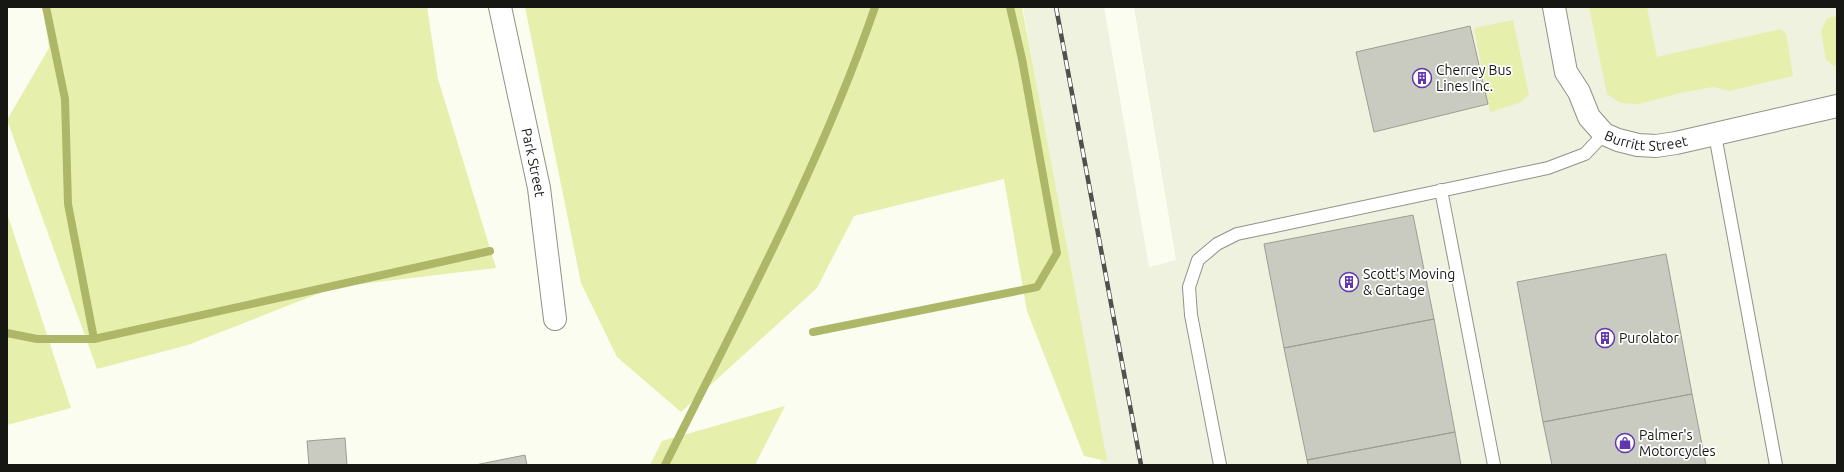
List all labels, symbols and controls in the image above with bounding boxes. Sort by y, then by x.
place label: Cherrey Bus Lines Inc. [1436,62,1512,94]
building icon: Cherrey Bus Lines Inc. [1411,67,1433,89]
street label: Park Street [518,126,548,198]
street label: Burritt Street [1602,127,1689,154]
place label: Scott's Moving & Cartage [1363,266,1455,298]
building icon: Scott's Moving & Cartage [1338,271,1360,293]
building icon: Purolator [1594,327,1616,349]
place label: Purolator [1619,330,1679,346]
place label: Palmer's Motorcycles [1639,427,1716,459]
shop icon: Palmer's Motorcycles [1614,432,1636,454]

